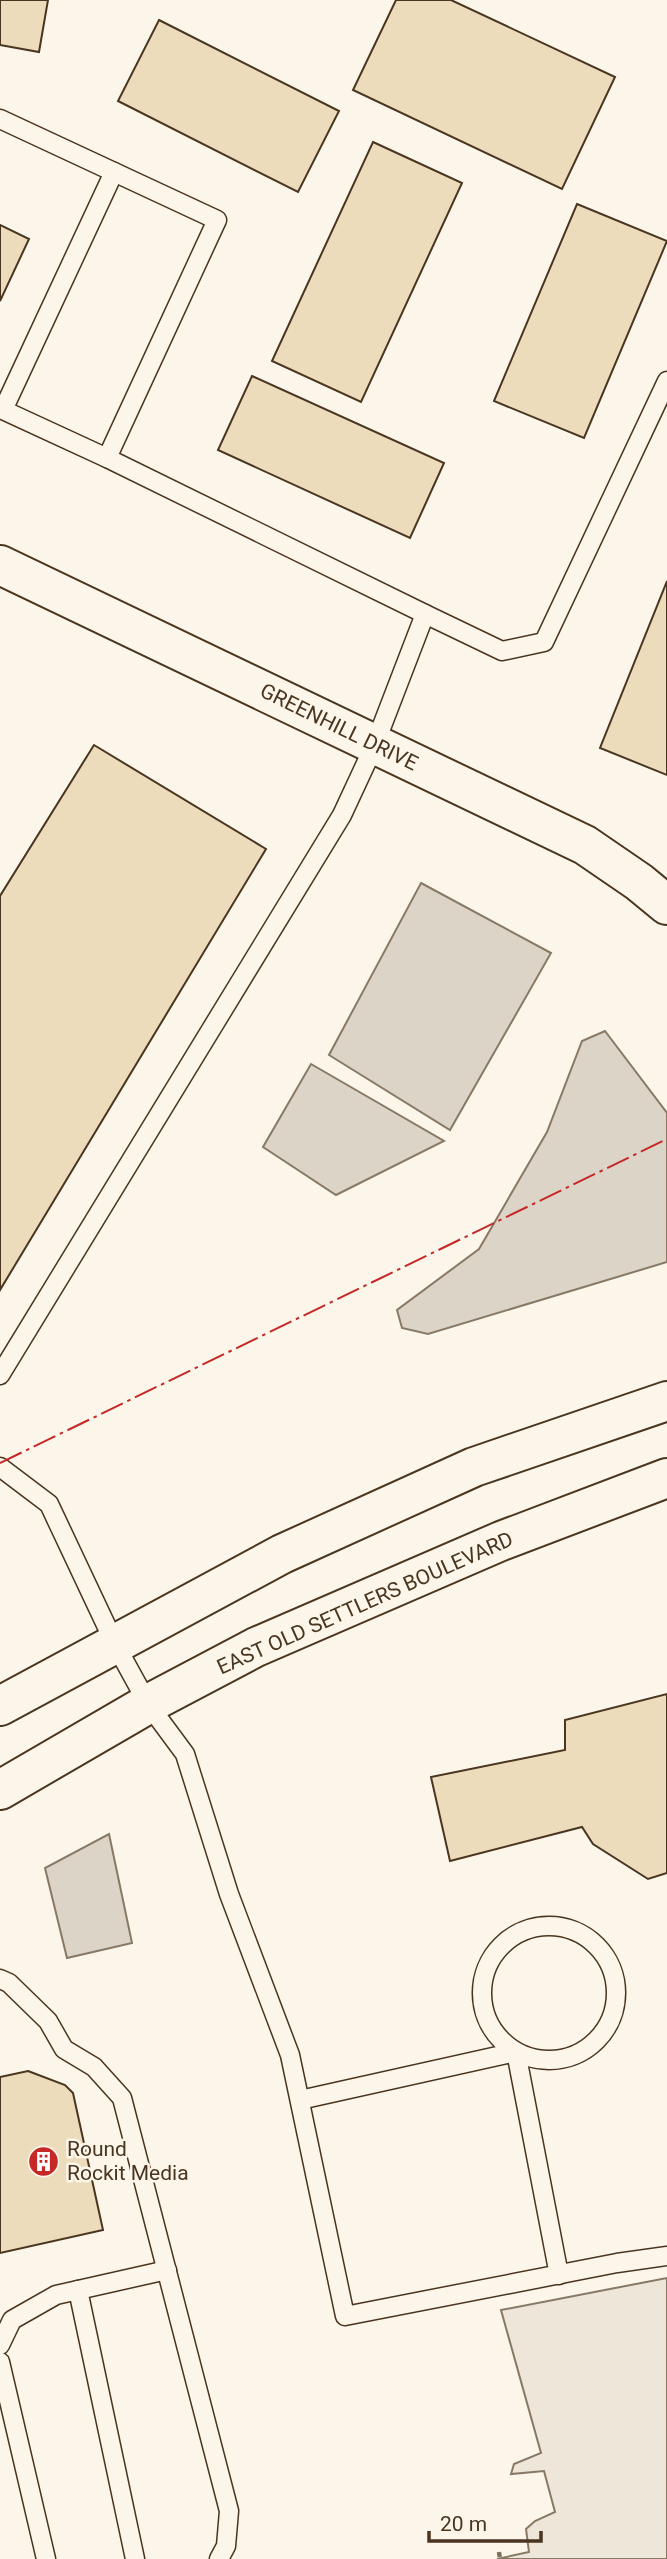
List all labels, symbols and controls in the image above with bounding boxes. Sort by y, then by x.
street label: GREENHILL DRIVE [256,678,422,776]
street label: EAST OLD SETTLERS BOULEVARD [213,1527,517,1679]
place label: Round Rockit Media [67,2137,189,2185]
building icon: Round Rockit Media [27,2144,61,2178]
scale bar [429,2500,541,2544]
text: 20 m [440,2512,487,2536]

